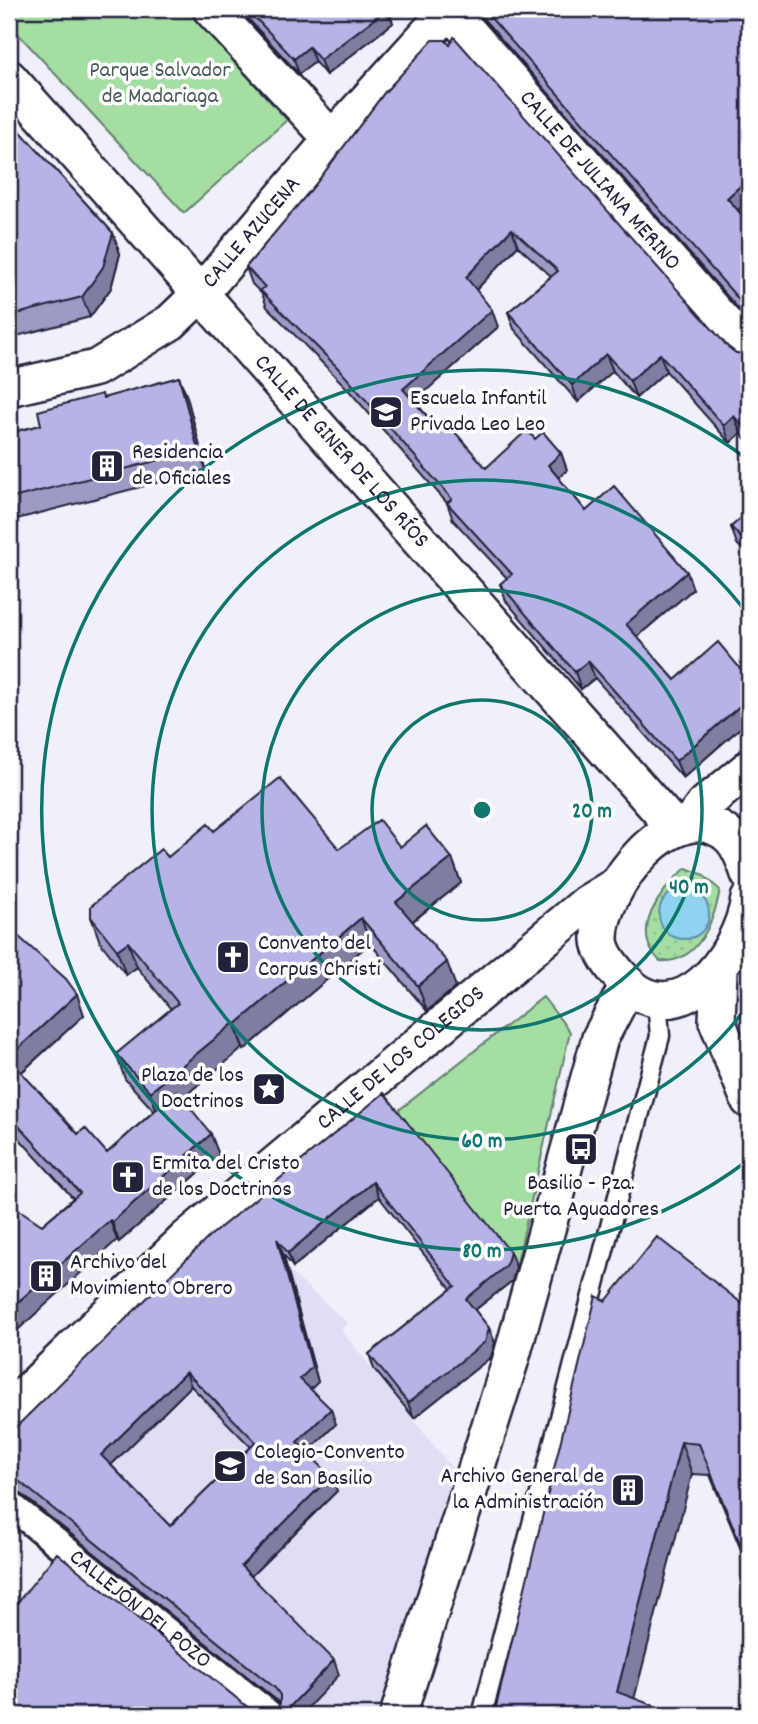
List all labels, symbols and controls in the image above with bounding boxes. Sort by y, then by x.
park label: Parque Salvador de Madariaga [89,55,231,114]
street label: CALLE DE JULIANA MERINO [511,83,688,278]
street label: CALLE AZUCENA [195,170,310,296]
street label: CALLE DE GINER DE LOS RÍOS [246,347,436,556]
place label: Escuela Infantil Privada Leo Leo [410,383,547,442]
school or university icon: Escuela Infantil Privada Leo Leo [367,393,405,431]
place label: Residencia de Oficiales [132,437,232,496]
building icon: Residencia de Oficiales [88,447,126,485]
centre of rings [470,798,494,822]
text: 20 m [572,798,612,828]
text: 40 m [669,874,709,904]
place label: Convento del Corpus Christi [258,928,381,987]
church icon: Convento del Corpus Christi [214,938,252,976]
street label: CALLE DE LOS COLEGIOS [310,978,493,1139]
place label: Plaza de los Doctrinos [141,1060,244,1119]
place icon: Plaza de los Doctrinos [250,1070,288,1108]
text: 60 m [462,1128,502,1158]
bus stop icon: Basilio - Pza. Puerta Aguadores [562,1130,600,1168]
place label: Ermita del Cristo de los Doctrinos [152,1148,300,1207]
church icon: Ermita del Cristo de los Doctrinos [109,1158,147,1196]
place label: Basilio - Pza. Puerta Aguadores [503,1168,659,1227]
text: 80 m [462,1238,502,1268]
place label: Archivo del Movimiento Obrero [70,1247,233,1306]
building icon: Archivo del Movimiento Obrero [27,1257,65,1295]
place label: Colegio-Convento de San Basilio [254,1437,405,1496]
school or university icon: Colegio-Convento de San Basilio [211,1447,249,1485]
place label: Archivo General de la Administración [440,1461,604,1520]
building icon: Archivo General de la Administración [609,1471,647,1509]
street label: CALLEJÓN DEL POZO [61,1542,218,1677]

